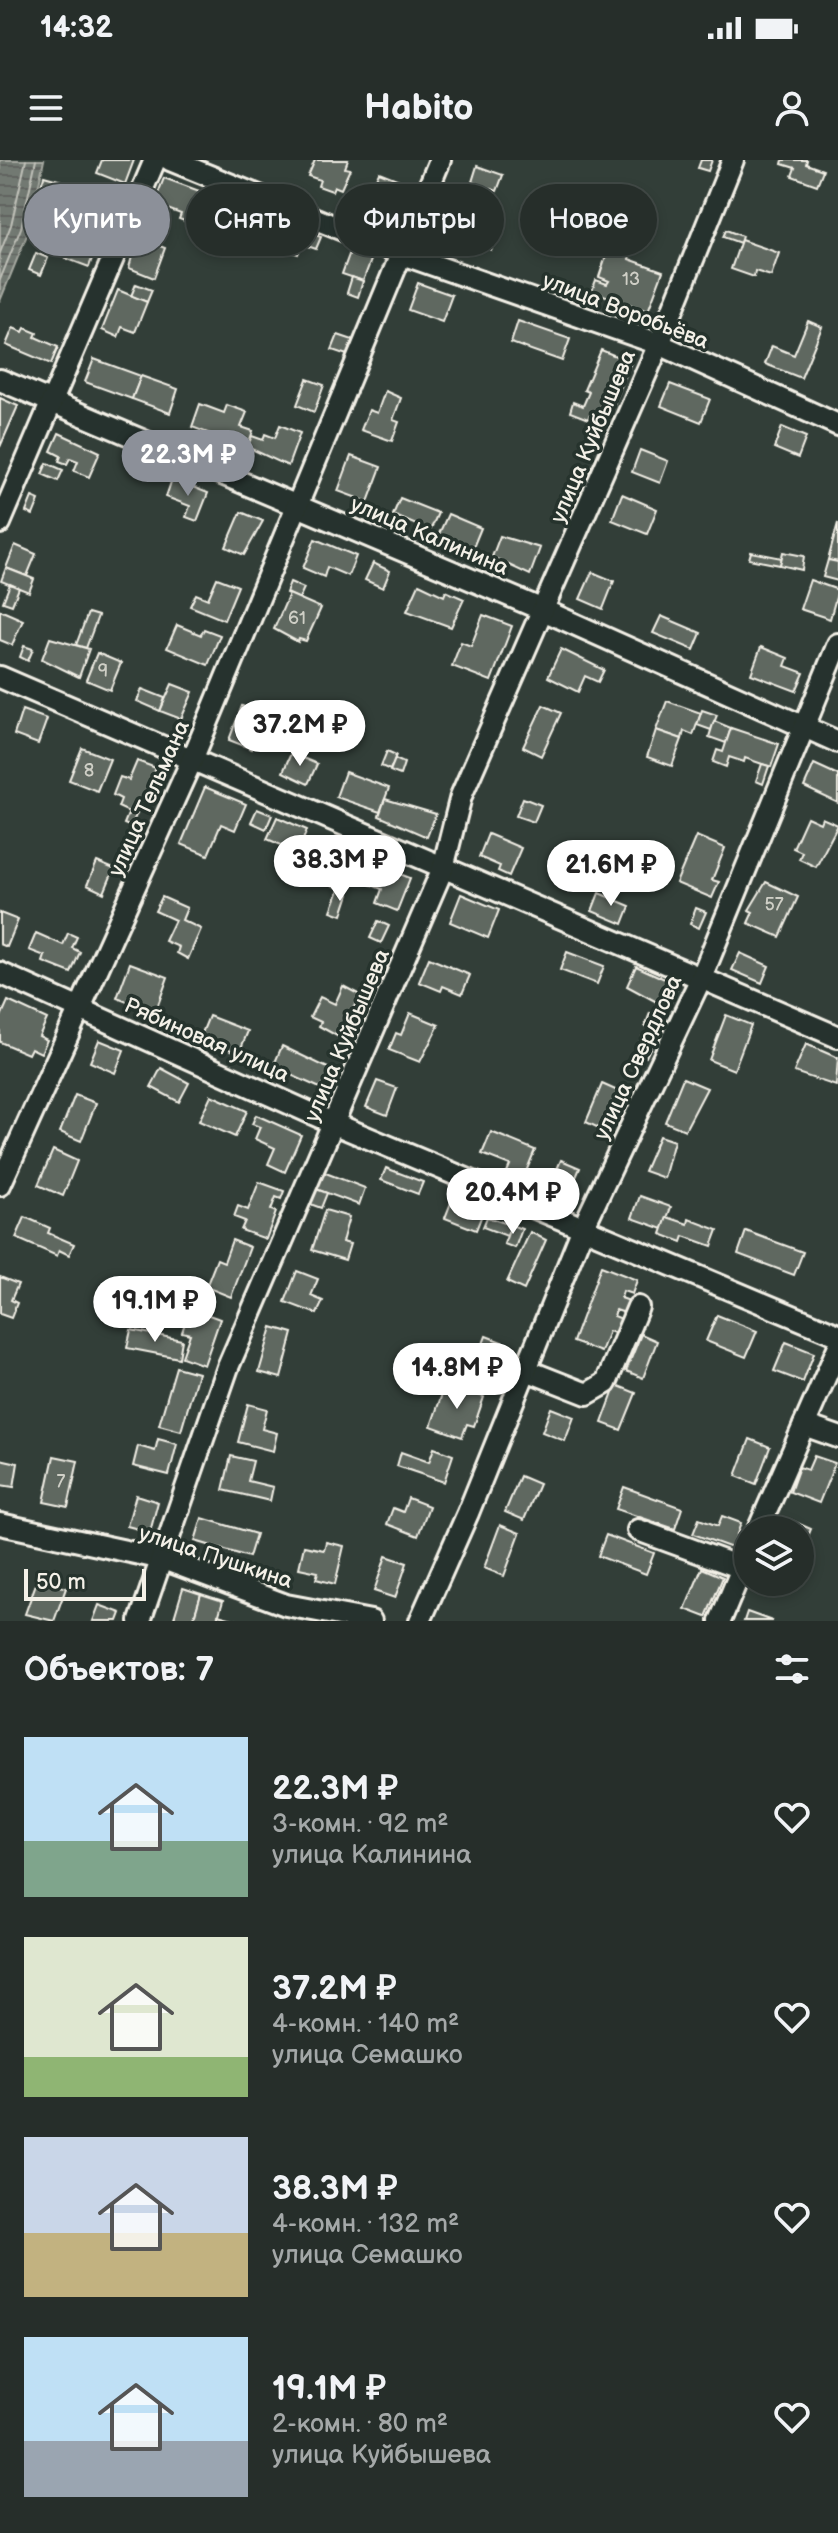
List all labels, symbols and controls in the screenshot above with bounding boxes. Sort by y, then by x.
text: 14:32 [40,10,113,46]
icon: menu [24,86,68,130]
icon: person [770,86,814,130]
text: Habito [364,87,474,130]
chip: Купить [24,184,170,256]
chip: Снять [186,184,319,256]
chip: Фильтры [335,184,504,256]
chip: Новое [520,184,657,256]
street label: улица Воробьёва [539,267,712,355]
house number: 13 [622,269,640,290]
street label: улица Куйбышева [545,346,642,527]
pin: 22.3M ₽ [114,430,262,498]
text: 22.3M ₽ [140,440,236,471]
street label: улица Калинина [346,491,512,582]
house number: 61 [288,608,306,629]
house number: 9 [98,661,108,682]
pin: 37.2M ₽ [226,700,374,768]
text: 37.2M ₽ [252,710,348,741]
street label: улица Тельмана [103,716,196,881]
house number: 8 [84,760,94,781]
pin: 38.3M ₽ [266,835,414,903]
pin: 21.6M ₽ [537,840,685,908]
text: 38.3M ₽ [292,845,388,876]
text: 21.6M ₽ [565,850,657,881]
house number: 57 [764,894,784,915]
street label: улица Куйбышева [299,945,396,1126]
street label: улица Свердлова [588,971,688,1145]
street label: Рябиновая улица [120,992,293,1089]
pin: 20.4M ₽ [439,1168,587,1236]
text: 20.4M ₽ [465,1178,561,1209]
pin: 19.1M ₽ [81,1276,229,1344]
text: 19.1M ₽ [111,1286,199,1317]
pin: 14.8M ₽ [383,1343,531,1411]
text: 14.8M ₽ [411,1353,503,1384]
house number: 7 [57,1471,66,1492]
map controls [734,1516,814,1596]
button: layers [734,1516,814,1596]
street label: улица Пушкина [135,1520,296,1595]
scale bar [24,1565,146,1601]
text: 50 m [36,1569,86,1596]
icon: filters [770,1647,814,1691]
text: Объектов: 7 [24,1649,214,1690]
text: 22.3M ₽ [272,1768,398,1809]
icon: home [88,1769,184,1865]
icon: heart [770,1795,814,1839]
text: 3-комн. · 92 m² [272,1809,448,1840]
text: улица Калинина [272,1840,472,1871]
text: 37.2M ₽ [272,1968,397,2009]
icon: home [88,1969,184,2065]
icon: heart [770,1995,814,2039]
text: 4-комн. · 140 m² [272,2009,459,2040]
text: улица Семашко [272,2040,463,2071]
text: 38.3M ₽ [272,2168,398,2209]
icon: home [88,2169,184,2265]
icon: heart [770,2195,814,2239]
text: 4-комн. · 132 m² [272,2209,459,2240]
text: улица Семашко [272,2240,463,2271]
text: 19.1M ₽ [272,2368,386,2409]
icon: home [88,2369,184,2465]
icon: heart [770,2395,814,2439]
text: 2-комн. · 80 m² [272,2409,448,2440]
text: улица Куйбышева [272,2440,491,2471]

